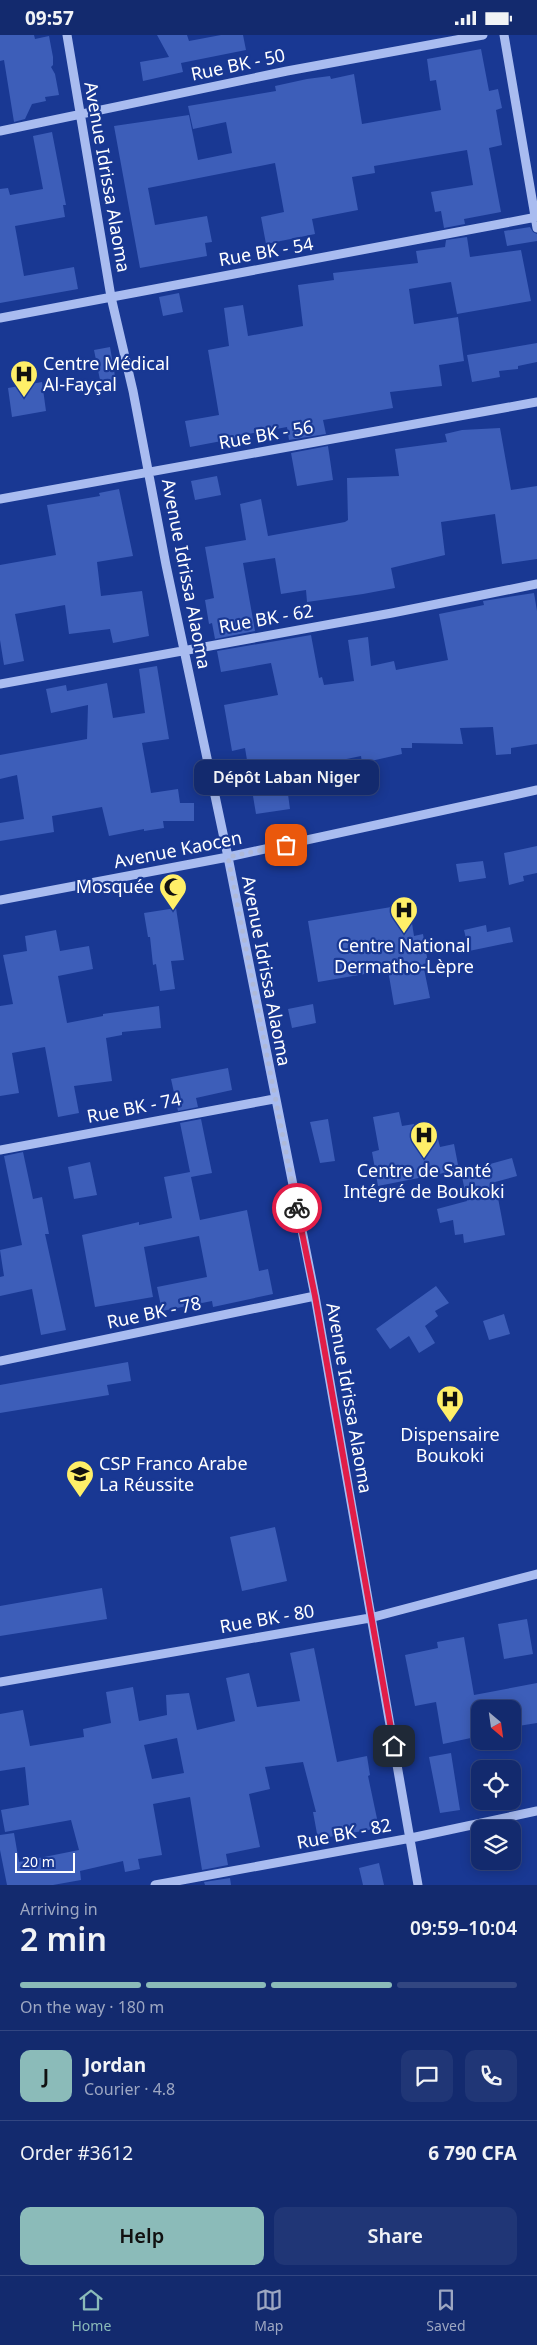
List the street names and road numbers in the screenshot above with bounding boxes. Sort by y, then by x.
street label: Rue BK - 50 [188,42,287,86]
street label: Avenue Idrissa Alaoma [79,80,137,274]
street label: Rue BK - 54 [217,231,315,271]
street label: Rue BK - 56 [217,414,315,454]
street label: Avenue Idrissa Alaoma [157,477,217,671]
street label: Rue BK - 62 [217,598,315,638]
street label: Avenue Kaocen [112,825,244,873]
street label: Avenue Idrissa Alaoma [237,874,297,1068]
street label: Rue BK - 74 [85,1086,183,1128]
street label: Rue BK - 78 [104,1290,203,1334]
street label: Avenue Idrissa Alaoma [321,1301,379,1495]
street label: Rue BK - 80 [218,1598,316,1638]
street label: Rue BK - 82 [295,1812,393,1854]

